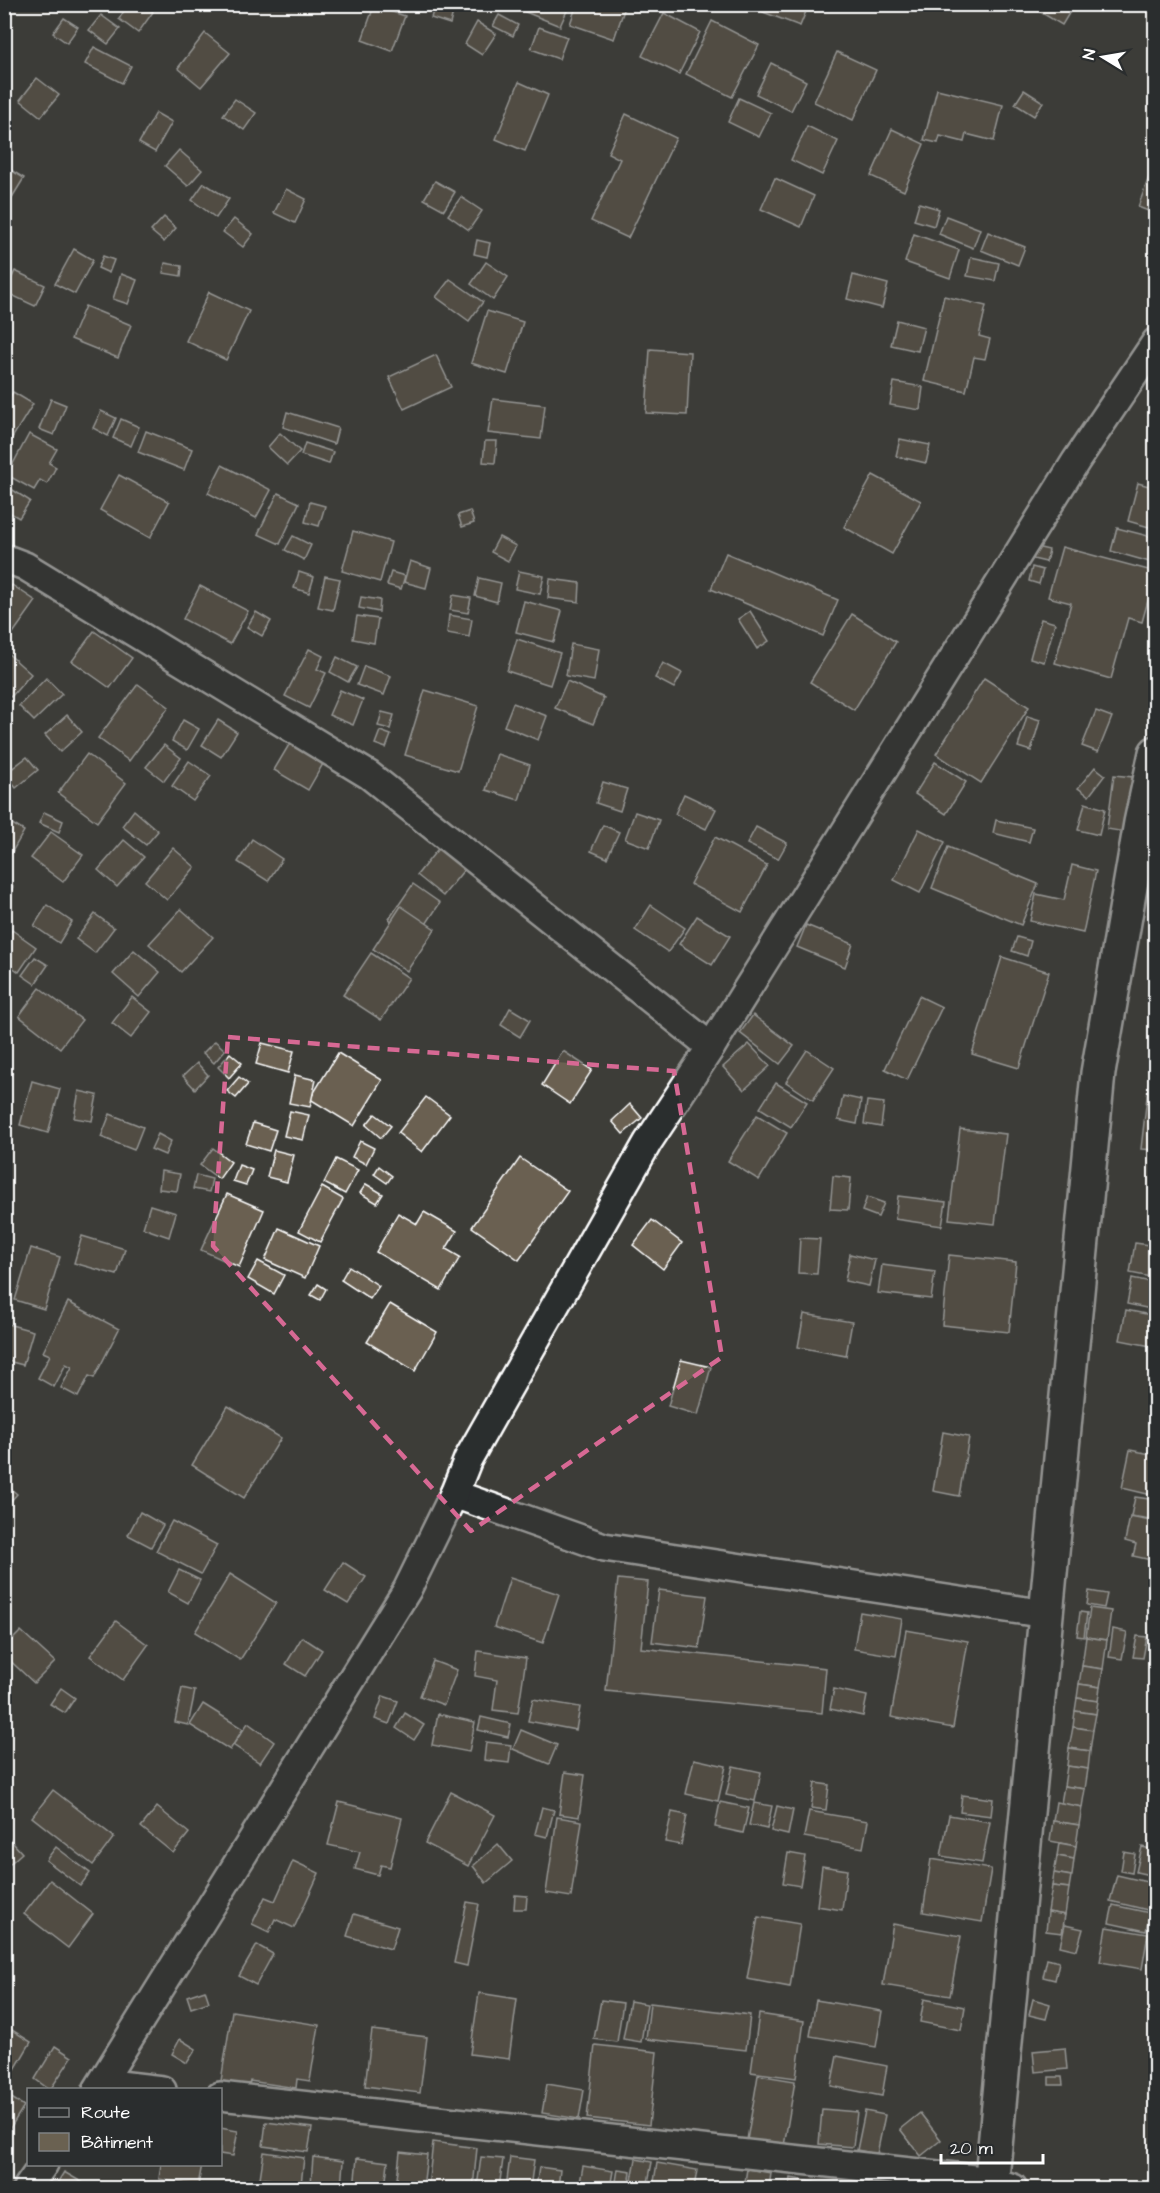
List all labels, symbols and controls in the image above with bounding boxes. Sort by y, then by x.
north arrow [1073,27,1133,87]
text: N [1078,47,1101,61]
legend [27,2088,222,2166]
text: Route [81,2100,130,2125]
scale bar [941,2127,1043,2165]
text: Bâtiment [81,2130,154,2155]
text: 20 m [950,2136,993,2161]

